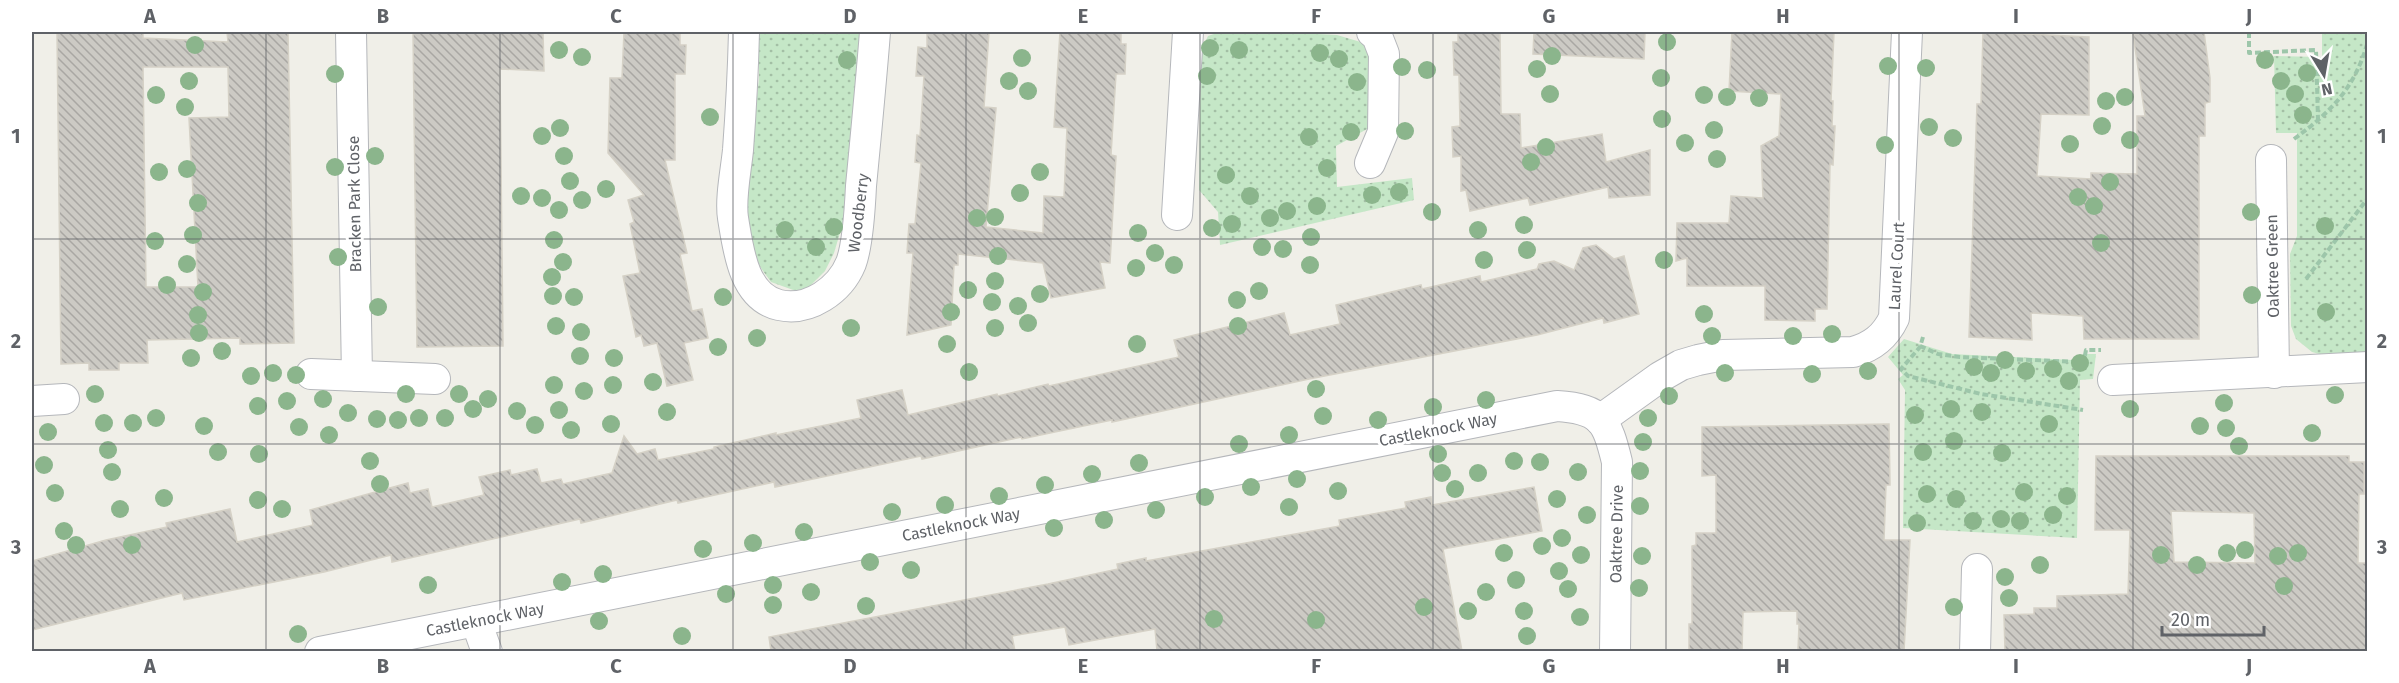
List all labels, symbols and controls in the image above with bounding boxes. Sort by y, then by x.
text: A [143,4,157,28]
text: B [377,4,389,28]
text: C [610,4,622,28]
text: D [843,4,857,28]
text: E [1078,4,1088,28]
text: F [1311,4,1321,28]
text: G [1543,4,1555,28]
text: H [1776,4,1790,28]
text: I [2013,4,2019,28]
text: J [2245,4,2252,28]
north arrow [2294,45,2354,105]
text: N [2320,79,2334,100]
text: 1 [11,124,21,148]
text: 1 [2377,124,2387,148]
street label: Bracken Park Close [344,135,365,273]
street label: Woodberry [844,172,873,254]
street label: Oaktree Green [2262,214,2283,318]
street label: Laurel Court [1885,221,1908,311]
text: 2 [11,329,21,353]
text: 2 [2377,329,2387,353]
street label: Castleknock Way [1377,409,1499,450]
street label: Oaktree Drive [1606,485,1627,583]
street label: Castleknock Way [900,504,1022,545]
text: 3 [10,535,21,559]
text: 3 [2376,535,2387,559]
street label: Castleknock Way [424,599,546,640]
scale bar [2162,599,2264,637]
text: 20 m [2171,609,2210,631]
text: A [143,654,157,678]
text: B [377,654,389,678]
text: C [610,654,622,678]
text: D [843,654,857,678]
text: E [1078,654,1088,678]
text: F [1311,654,1321,678]
text: G [1543,654,1555,678]
text: H [1776,654,1790,678]
text: I [2013,654,2019,678]
text: J [2245,654,2252,678]

